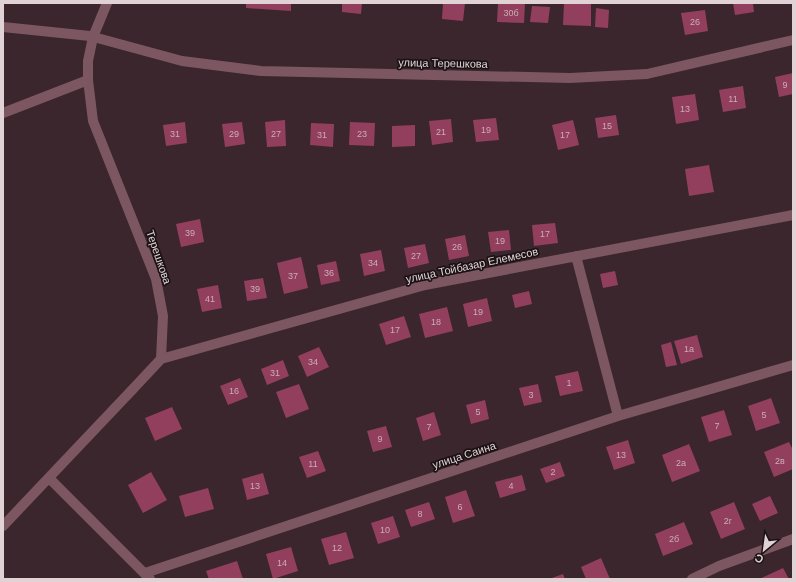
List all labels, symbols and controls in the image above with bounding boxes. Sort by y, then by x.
house number: 30б [503,8,519,18]
house number: 26 [690,17,700,27]
street label: улица Терешкова [398,56,489,70]
house number: 9 [782,80,788,90]
house number: 11 [728,94,738,104]
house number: 13 [680,104,690,114]
house number: 15 [602,121,612,131]
house number: 19 [481,125,491,135]
house number: 21 [436,127,446,137]
house number: 31 [170,129,180,139]
house number: 29 [229,129,239,139]
house number: 27 [271,129,281,139]
house number: 23 [357,129,367,139]
house number: 31 [317,130,327,140]
house number: 17 [560,130,570,140]
street label: Терешкова [144,228,174,286]
house number: 39 [185,228,195,238]
house number: 17 [540,229,550,239]
house number: 19 [495,236,505,246]
house number: 26 [452,242,462,252]
street label: улица Тойбазар Елемесов [405,245,539,285]
house number: 27 [411,251,421,261]
house number: 34 [368,258,378,268]
house number: 36 [324,268,334,278]
house number: 37 [288,271,298,281]
house number: 39 [250,284,260,294]
house number: 41 [205,294,215,304]
house number: 19 [473,307,483,317]
house number: 18 [431,317,441,327]
house number: 17 [390,325,400,335]
house number: 1а [684,344,694,354]
house number: 34 [308,357,318,367]
house number: 31 [270,368,280,378]
house number: 1 [566,378,572,388]
house number: 16 [229,386,239,396]
house number: 3 [528,390,534,400]
house number: 5 [475,407,481,417]
house number: 5 [761,410,767,420]
house number: 7 [714,421,720,431]
house number: 7 [426,422,432,432]
house number: 9 [377,434,383,444]
street label: улица Саина [431,439,498,471]
house number: 13 [616,450,626,460]
house number: 2в [775,456,785,466]
house number: 2а [676,458,686,468]
house number: 11 [308,459,318,469]
house number: 2 [550,467,556,477]
house number: 13 [250,481,260,491]
house number: 4 [508,481,514,491]
house number: 6 [457,502,463,512]
house number: 8 [417,509,423,519]
house number: 2г [724,516,733,526]
house number: 10 [380,525,390,535]
north arrow [744,530,784,570]
house number: 2б [669,534,679,544]
house number: 12 [332,543,342,553]
text: С [753,552,766,566]
house number: 14 [277,558,287,568]

